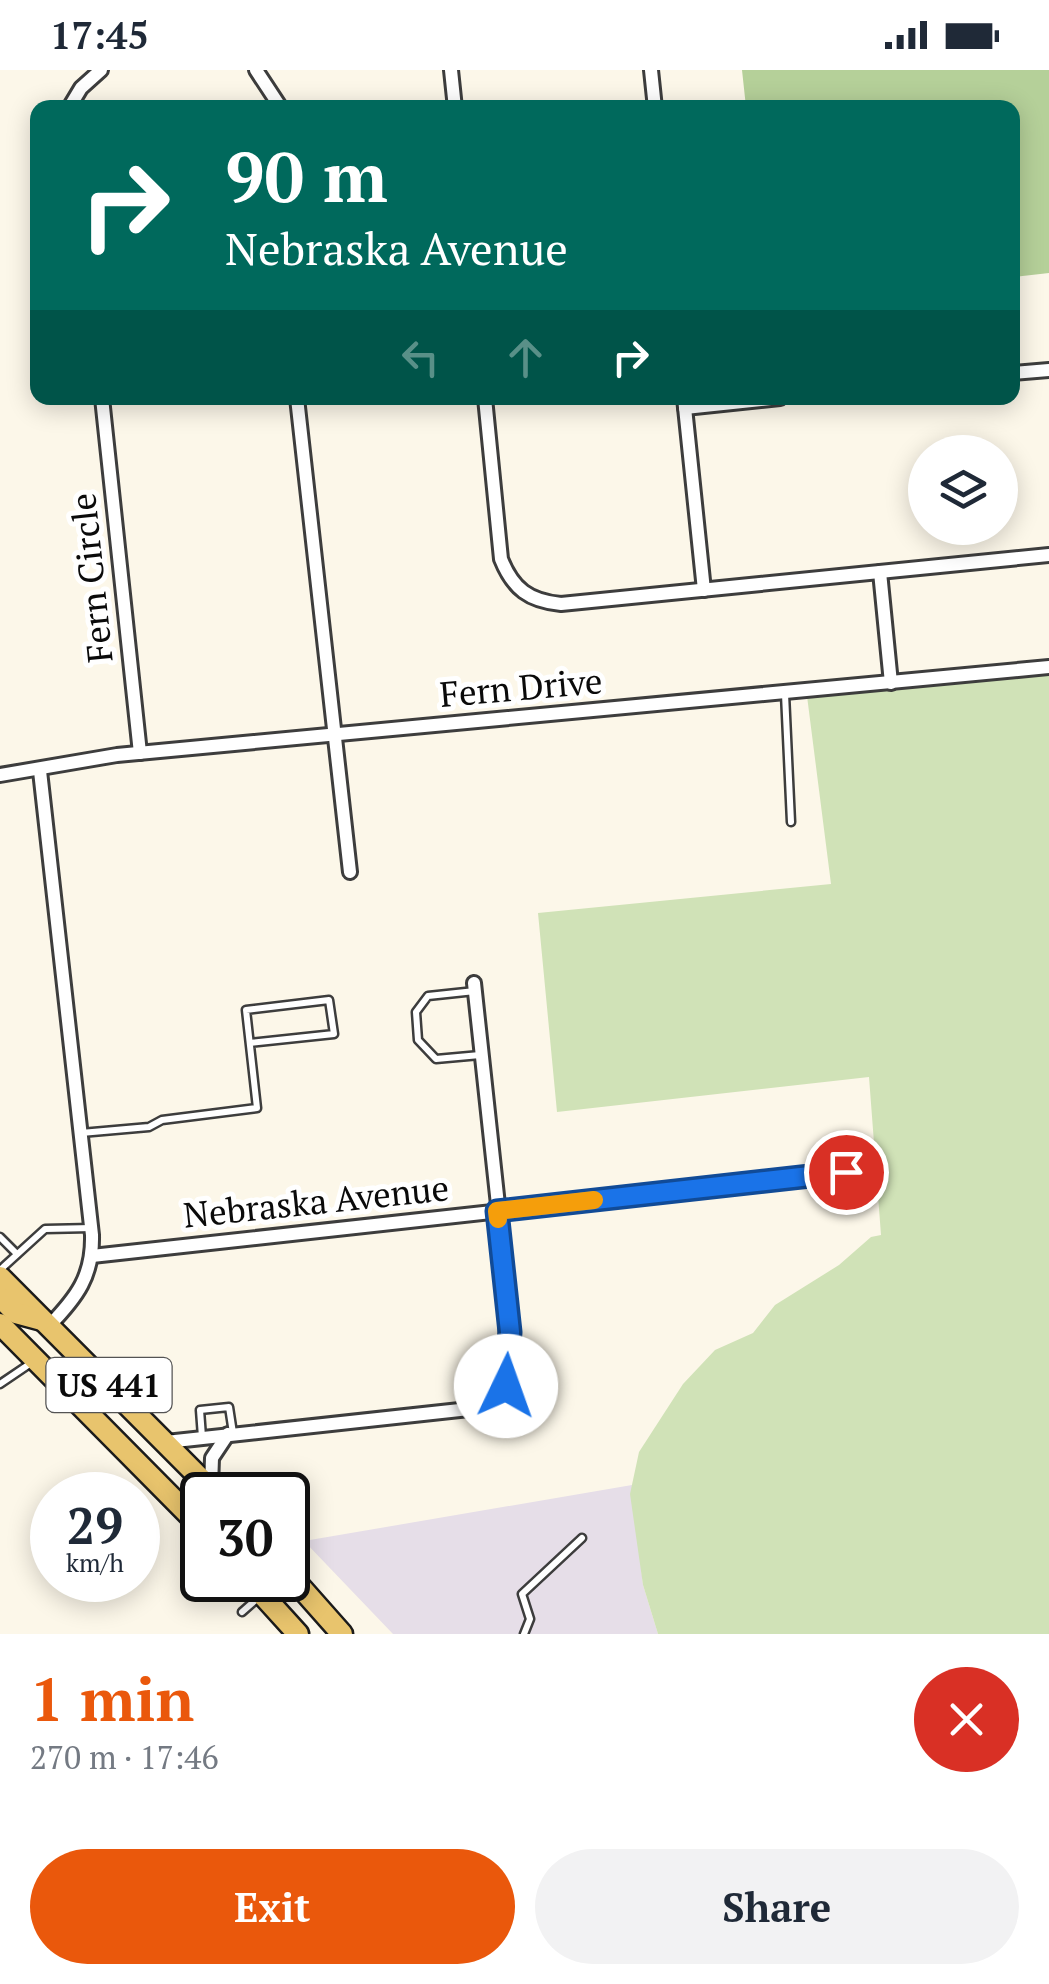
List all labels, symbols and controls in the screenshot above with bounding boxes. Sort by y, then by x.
text: 17:45 [50,10,149,60]
text: 90 m [225,129,388,222]
icon: right [60,140,190,270]
text: Nebraska Avenue [225,218,568,278]
icon: left [393,330,448,385]
icon: ahead [498,330,553,385]
icon: right [603,330,658,385]
map controls [908,435,1018,545]
button: layers [908,435,1018,545]
street label: Fern Circle [59,491,123,665]
street label: Fern Drive [438,657,604,717]
pin [804,1130,889,1215]
icon: arrive [819,1145,874,1200]
street label: Nebraska Avenue [181,1164,451,1238]
position arrow [454,1334,558,1438]
road number: US 441 [46,1358,172,1412]
speed limit sign: 30 [180,1472,310,1602]
text: 29 [67,1492,123,1558]
text: km/h [66,1546,124,1579]
text: 1 min [30,1659,194,1738]
button: close [914,1667,1019,1772]
text: 270 m · 17:46 [30,1736,218,1778]
button: Exit [30,1849,515,1964]
button: Share [535,1849,1019,1964]

